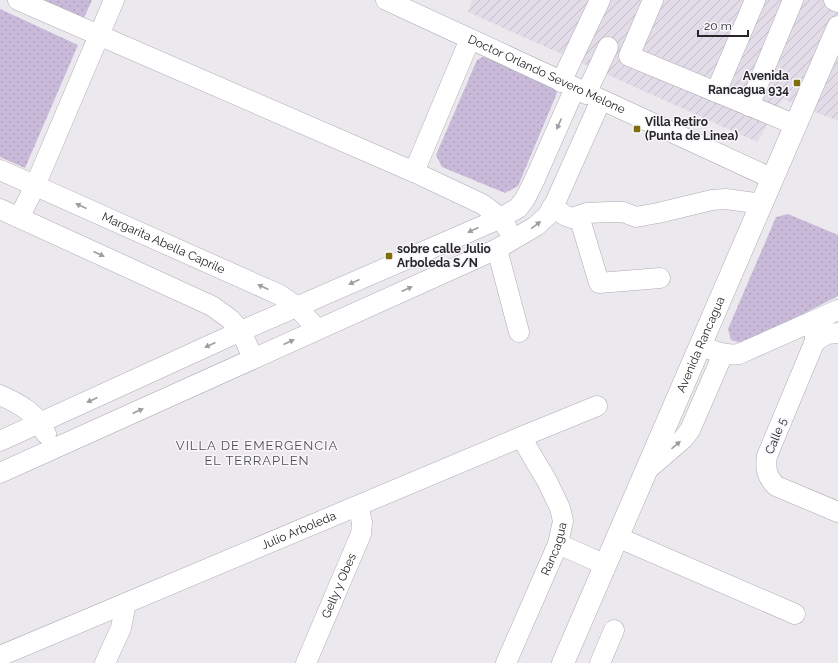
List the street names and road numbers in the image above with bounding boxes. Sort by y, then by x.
street label: Doctor Orlando Severo Melone [466,32,627,117]
street label: Margarita Abella Caprile [100,209,227,277]
street label: Avenida Rancagua [674,294,728,395]
street label: Calle 5 [762,415,790,456]
street label: Julio Arboleda [259,509,338,552]
street label: Rancagua [538,521,569,578]
street label: Gelly y Obes [319,551,359,620]

